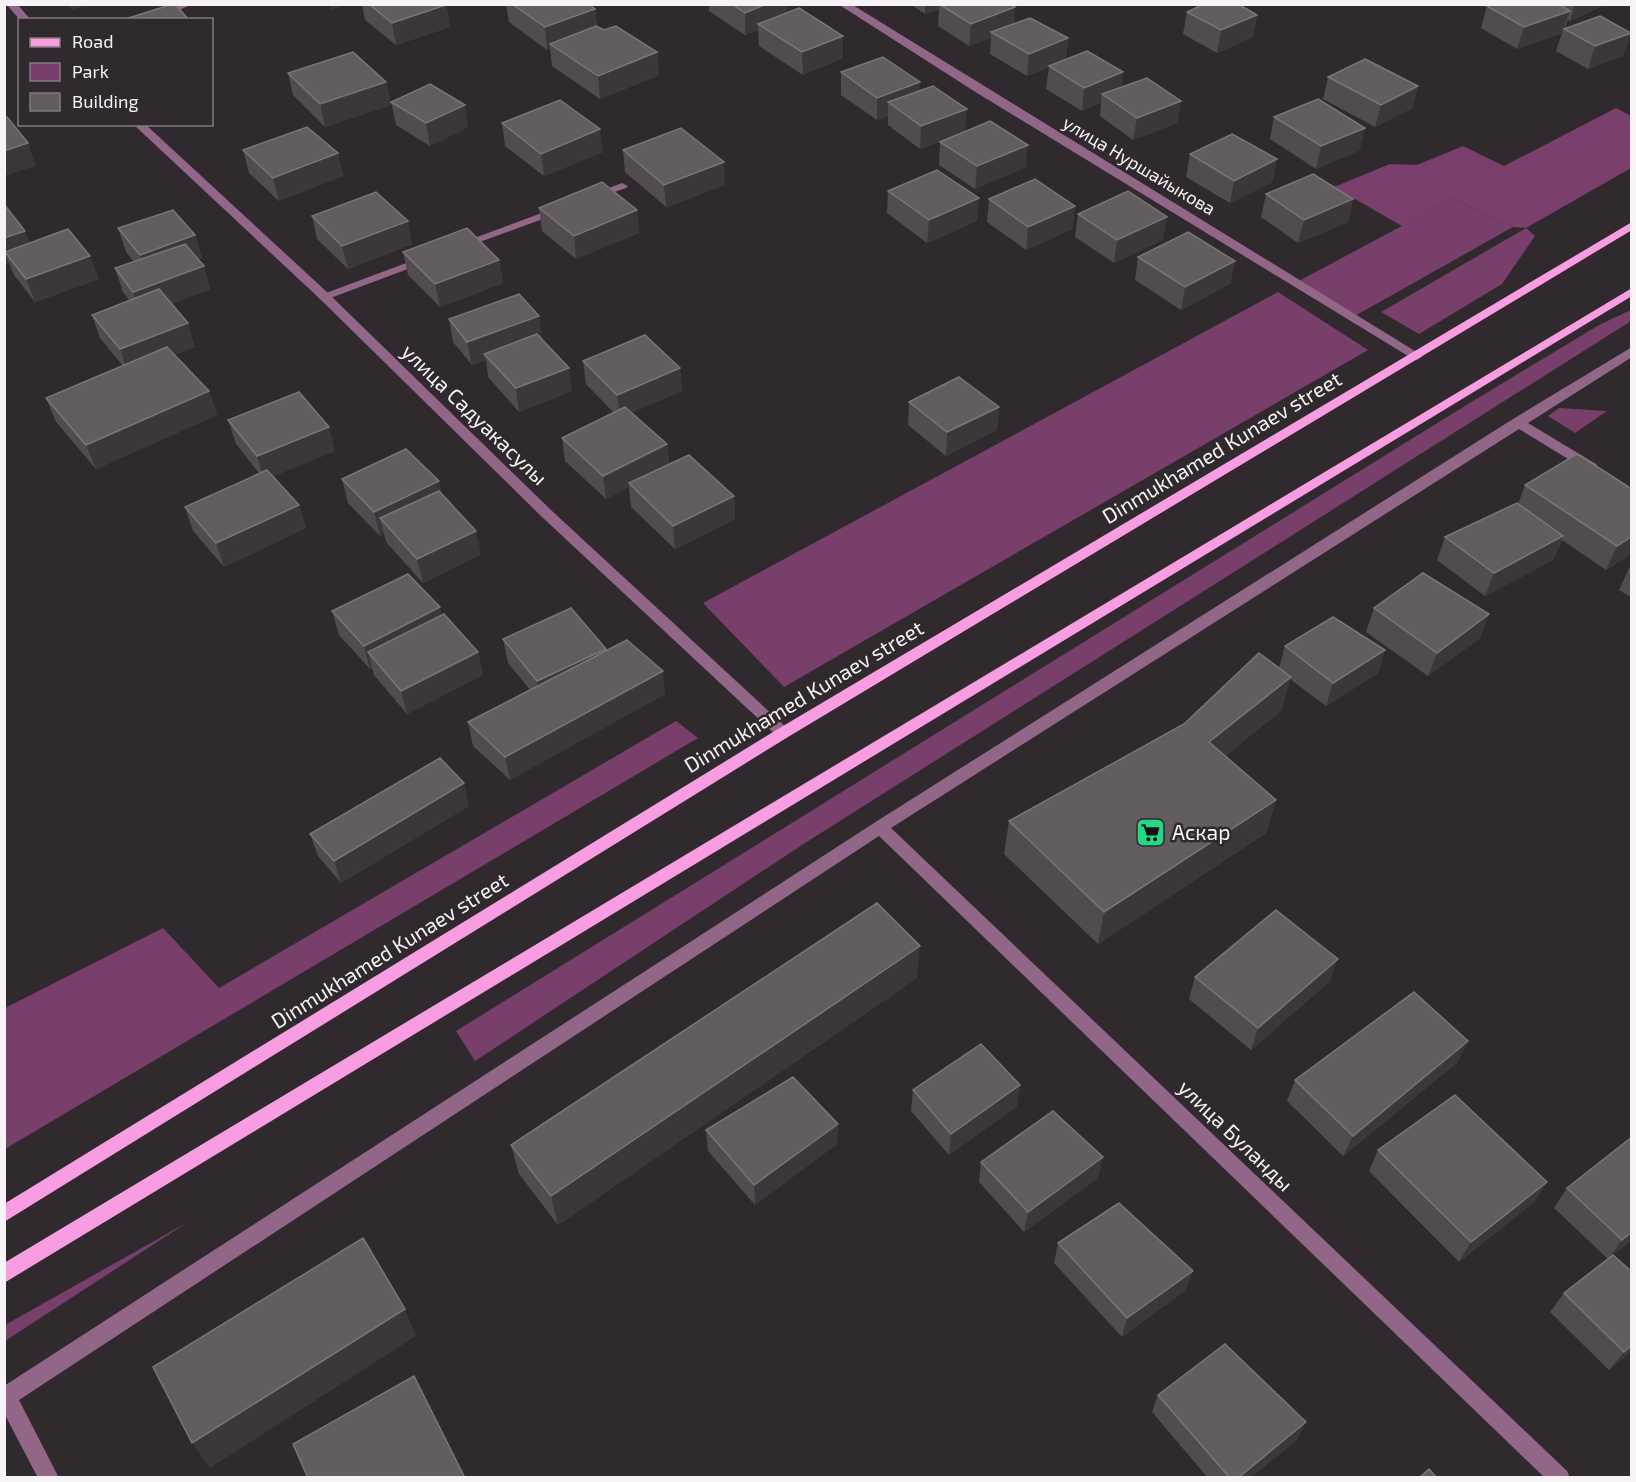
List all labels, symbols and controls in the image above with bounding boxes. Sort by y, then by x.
legend [18,18,213,126]
text: Road [72,30,113,52]
text: Park [72,60,109,82]
text: Building [72,90,139,112]
street label: улица Нуршайыкова [1059,111,1220,219]
street label: улица Садуакасулы [397,338,553,490]
street label: Dinmukhamed Kunaev street [1097,365,1345,528]
street label: Dinmukhamed Kunaev street [679,614,927,777]
supermarket icon: Аскар [1135,817,1167,849]
place label: Аскар [1172,819,1230,844]
street label: Dinmukhamed Kunaev street [266,866,512,1033]
street label: улица Буланды [1173,1074,1298,1197]

